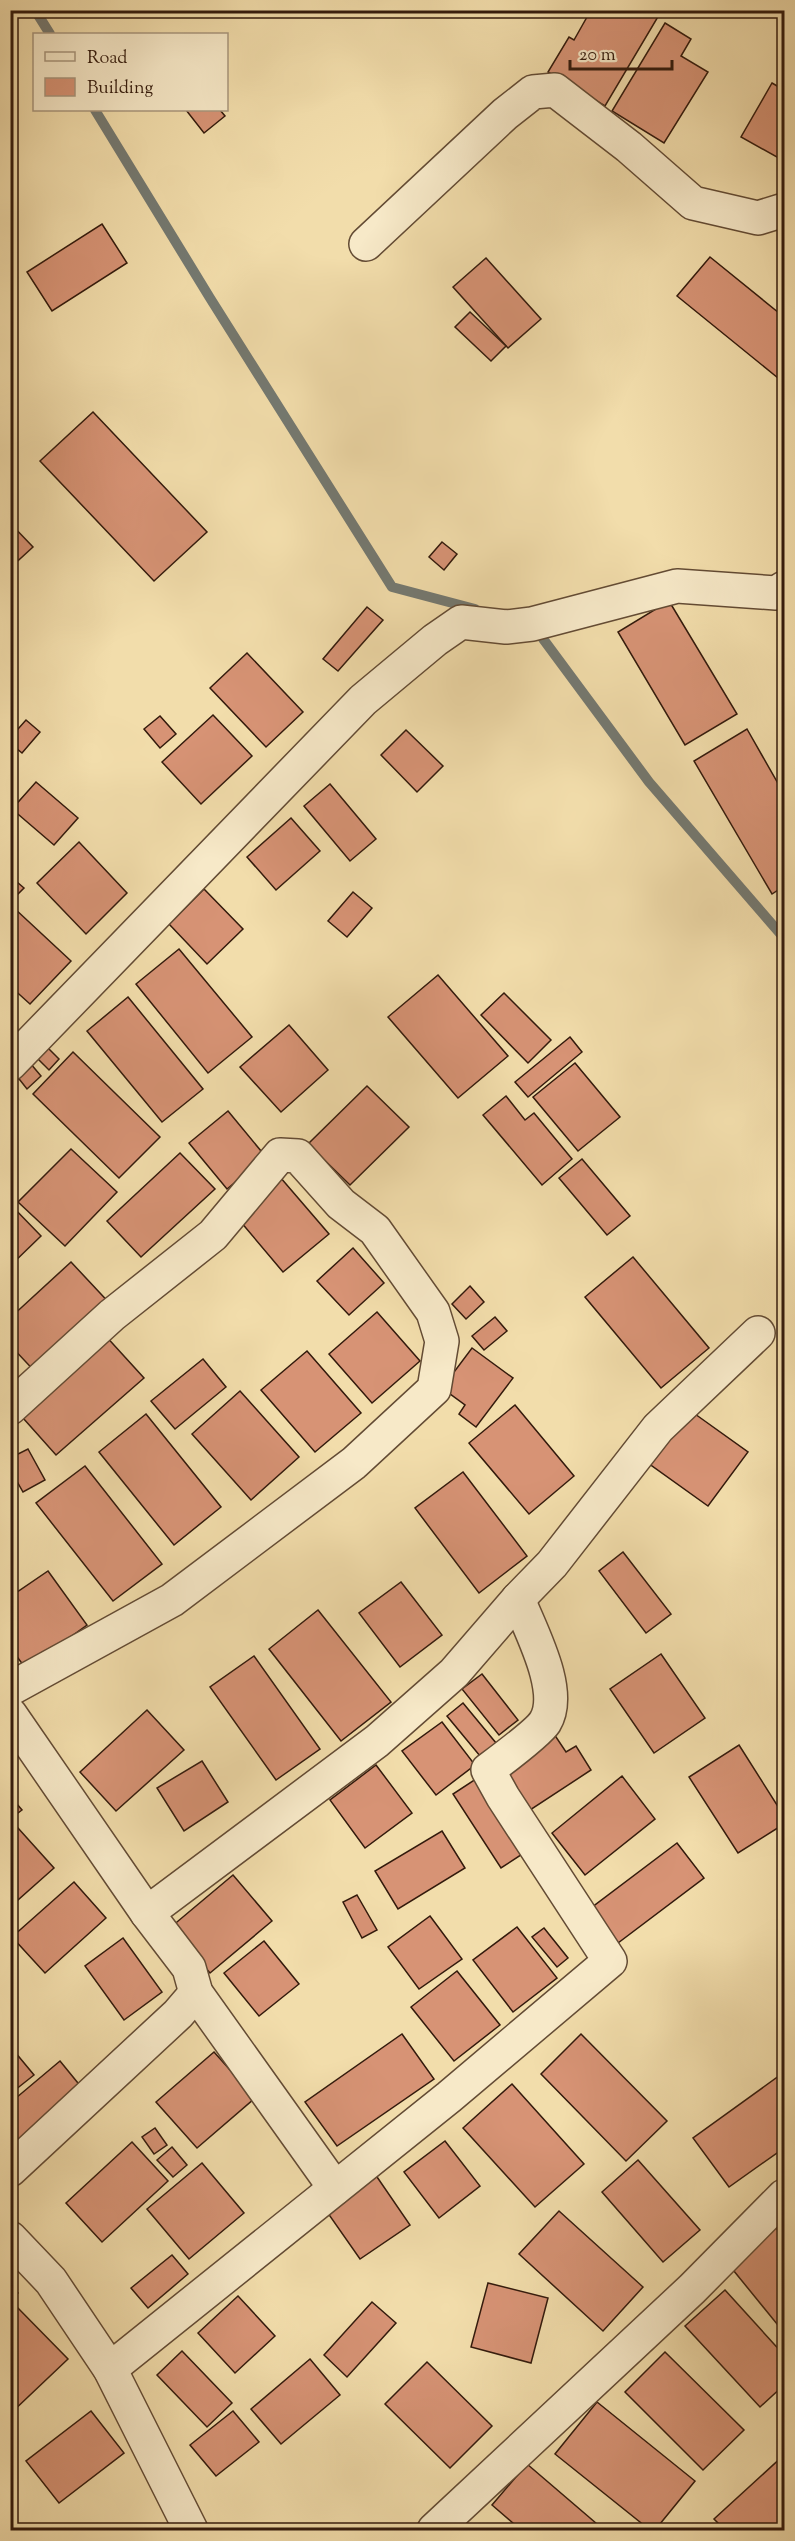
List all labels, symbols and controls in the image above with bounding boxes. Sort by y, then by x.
legend [33,33,228,111]
scale bar [570,33,672,71]
text: 20 m [579,43,616,69]
text: Road [87,46,127,72]
text: Building [87,76,153,102]

